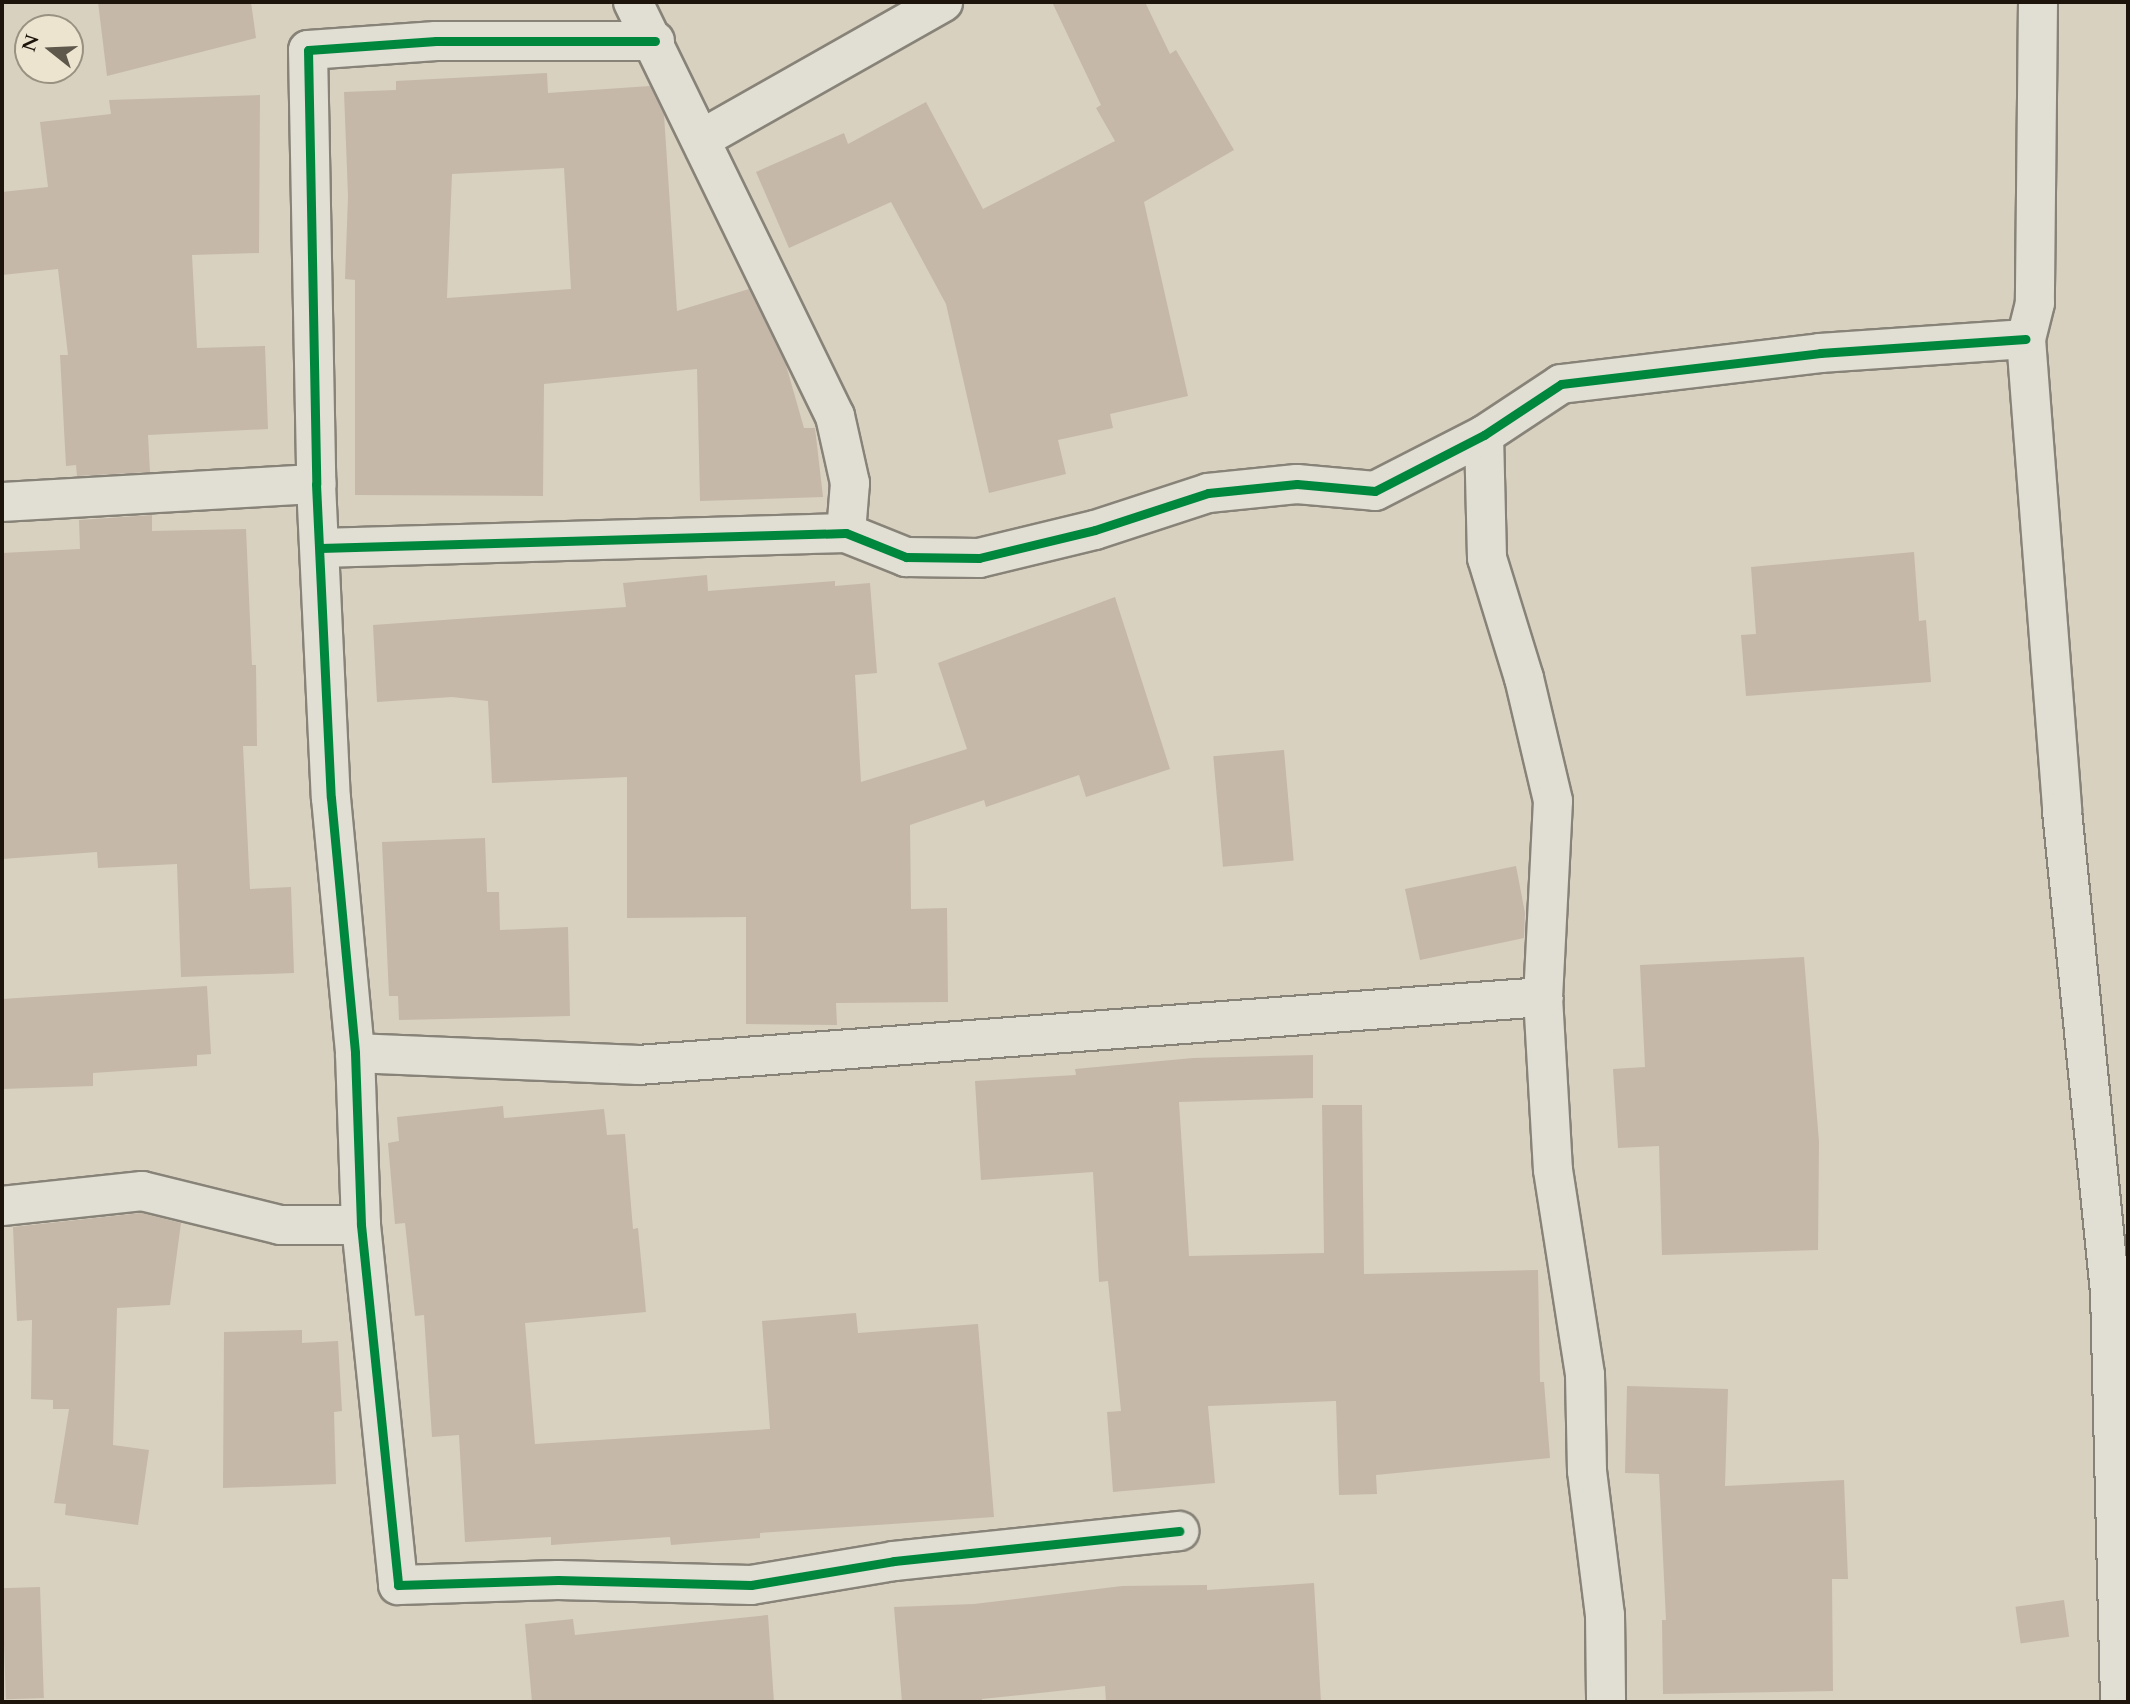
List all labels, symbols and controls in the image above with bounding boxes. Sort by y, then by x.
north arrow [14,14,84,84]
text: N [16,31,46,55]

